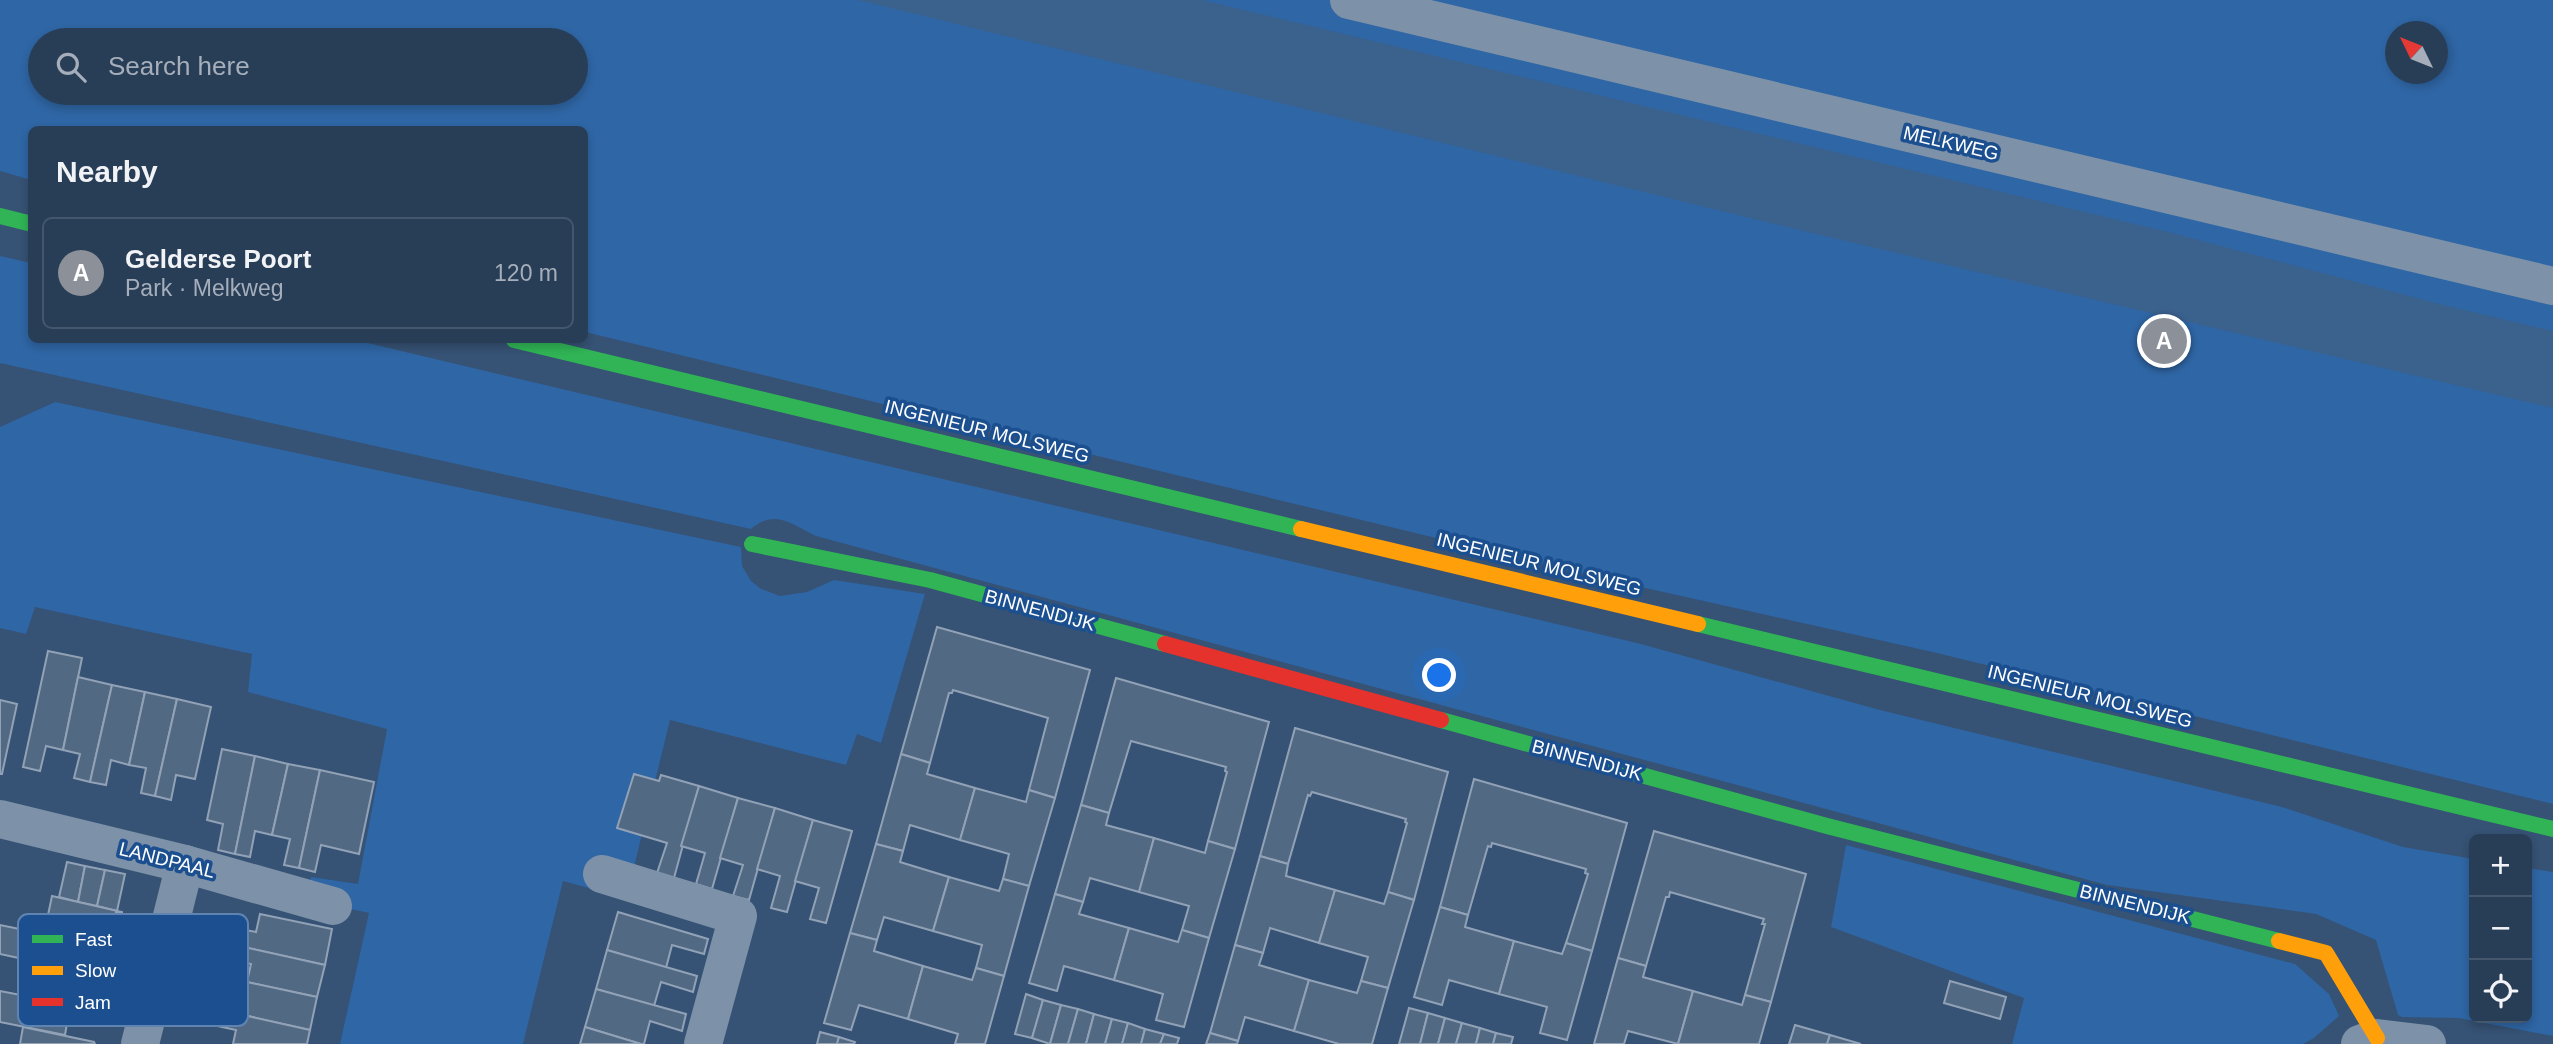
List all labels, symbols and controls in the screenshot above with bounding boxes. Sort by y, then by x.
north arrow [2385,21,2448,84]
search box [28,28,588,105]
icon: search [52,48,90,86]
text: Search here [108,51,250,81]
street label: MELKWEG [1901,122,2001,164]
text: Nearby [56,155,158,188]
text: Gelderse Poort [125,244,311,274]
text: A [73,260,89,286]
text: 120 m [494,260,558,286]
text: Park · Melkweg [125,275,283,301]
pin: A [2141,315,2187,367]
street label: INGENIEUR MOLSWEG [883,395,1091,467]
street label: INGENIEUR MOLSWEG [1435,528,1643,600]
street label: BINNENDIJK [983,585,1098,635]
your location [1422,658,1456,692]
street label: INGENIEUR MOLSWEG [1986,660,2194,732]
street label: BINNENDIJK [1530,735,1645,785]
map controls [2469,834,2532,1023]
button: + [2469,834,2532,897]
street label: LANDPAAL [117,838,217,882]
street label: BINNENDIJK [2078,880,2193,928]
button: − [2469,897,2532,960]
legend [18,914,248,1026]
text: Fast [75,929,113,950]
text: Slow [75,960,116,981]
button: locate [2469,960,2532,1023]
text: Jam [75,992,111,1013]

